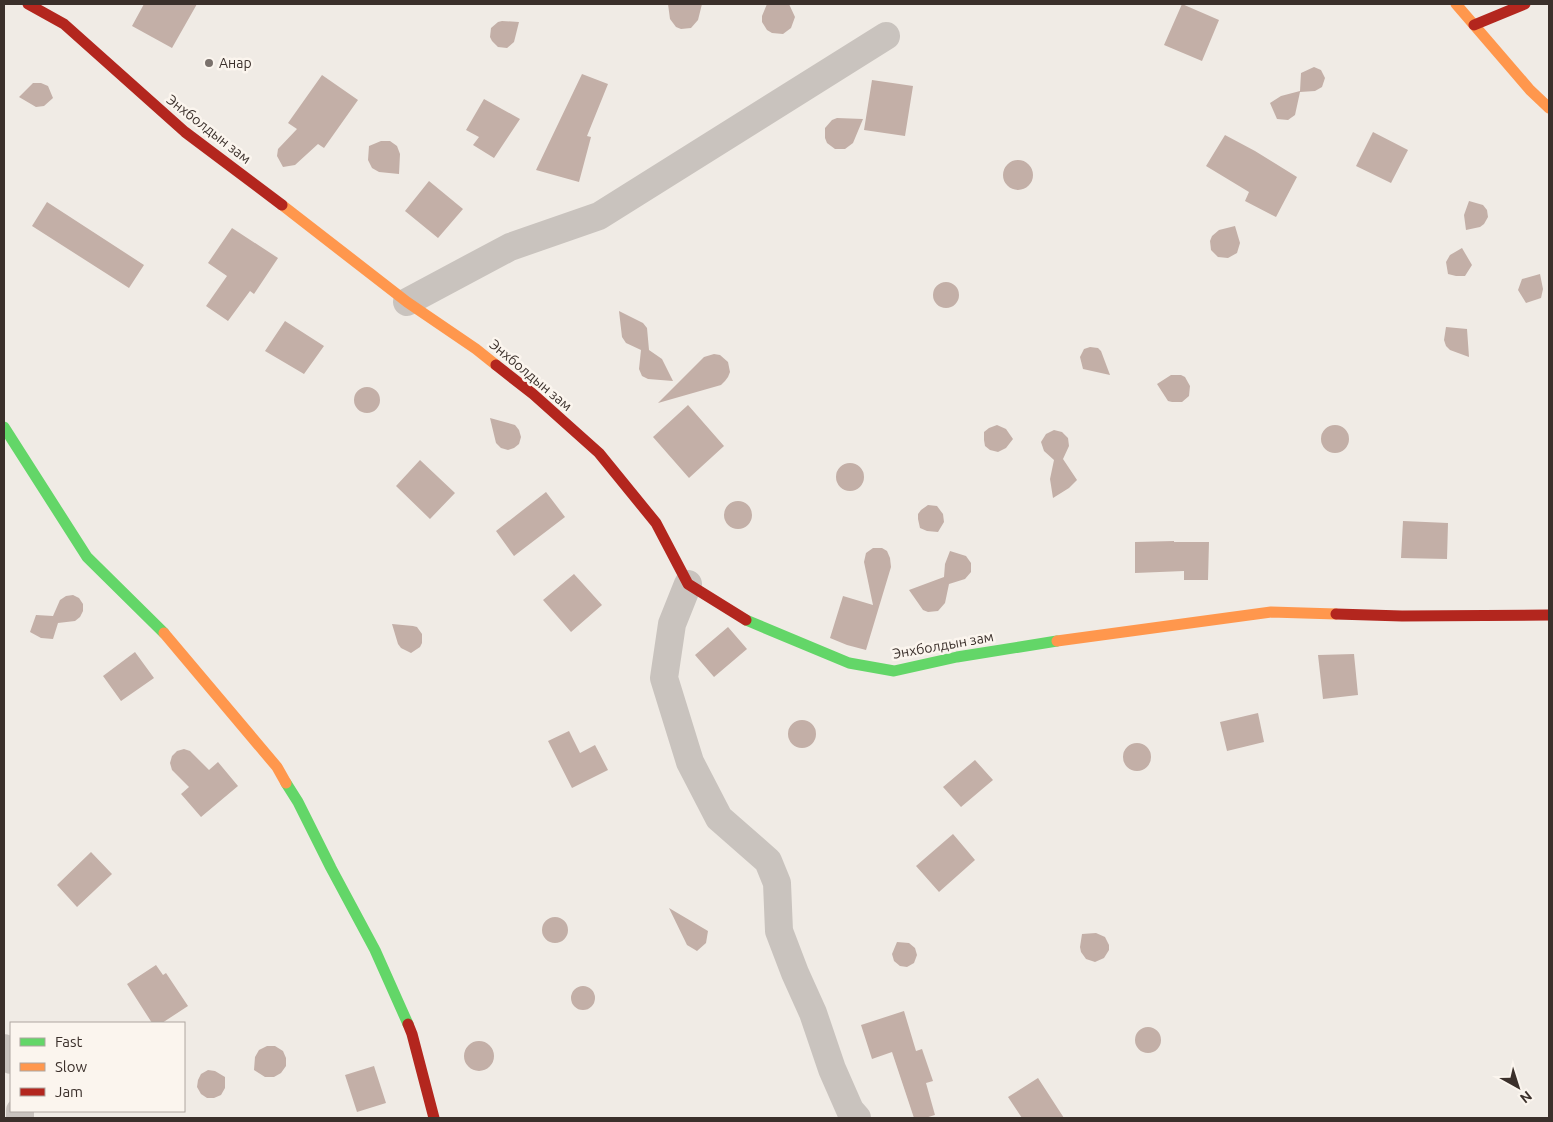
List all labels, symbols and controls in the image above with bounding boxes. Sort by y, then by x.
place label: Анар [219,55,252,71]
marker: Анар [203,57,215,69]
street label: Энхболдын зам [164,91,254,167]
street label: Энхболдын зам [487,336,575,414]
street label: Энхболдын зам [891,628,995,662]
legend [10,1022,185,1112]
text: Fast [55,1033,83,1050]
text: Slow [55,1058,88,1075]
north arrow [1493,1062,1543,1112]
text: Jam [55,1083,83,1100]
text: N [1517,1088,1535,1107]

